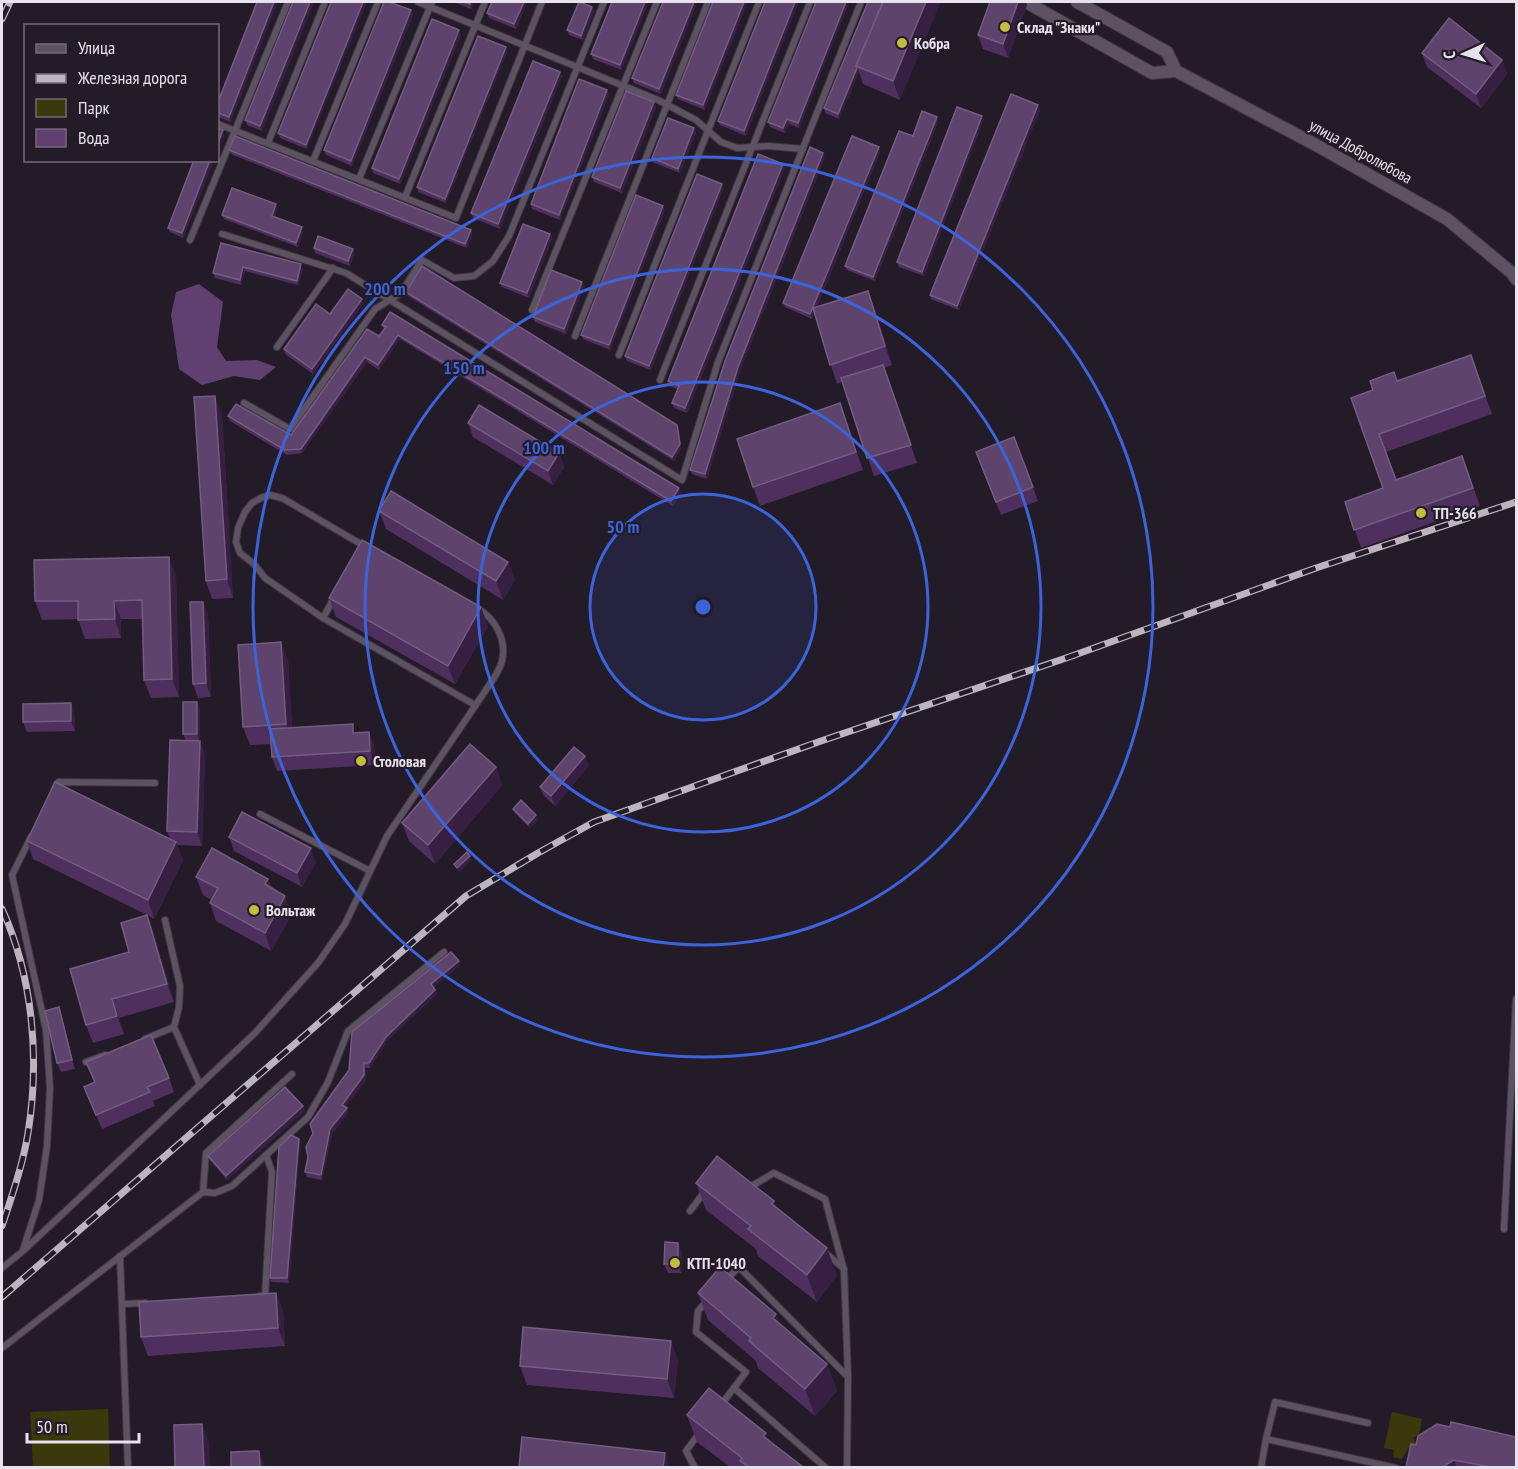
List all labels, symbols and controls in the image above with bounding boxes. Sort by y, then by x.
place label: Склад "Знаки" [1017,17,1100,37]
marker: Склад "Знаки" [998,20,1012,34]
legend [24,24,219,162]
north arrow [1434,24,1494,84]
place label: Кобра [914,33,950,53]
text: Улица [78,36,115,59]
marker: Кобра [895,36,909,50]
text: С [1439,50,1459,59]
text: Железная дорога [77,66,187,89]
text: Парк [78,96,109,119]
street label: улица Добролюбова [1306,115,1416,187]
text: Вода [78,126,109,149]
text: 200 m [364,277,406,300]
text: 150 m [443,356,485,379]
text: 100 m [523,436,565,459]
place label: ТП-366 [1433,503,1477,523]
marker: ТП-366 [1414,506,1428,520]
text: 50 m [607,515,639,538]
centre of rings [693,597,713,617]
place label: Столовая [373,751,426,771]
marker: Столовая [354,754,368,768]
place label: Вольтаж [266,900,316,920]
marker: Вольтаж [247,903,261,917]
place label: КТП-1040 [687,1253,746,1273]
marker: КТП-1040 [668,1256,682,1270]
scale bar [27,1406,140,1444]
text: 50 m [36,1415,68,1438]

